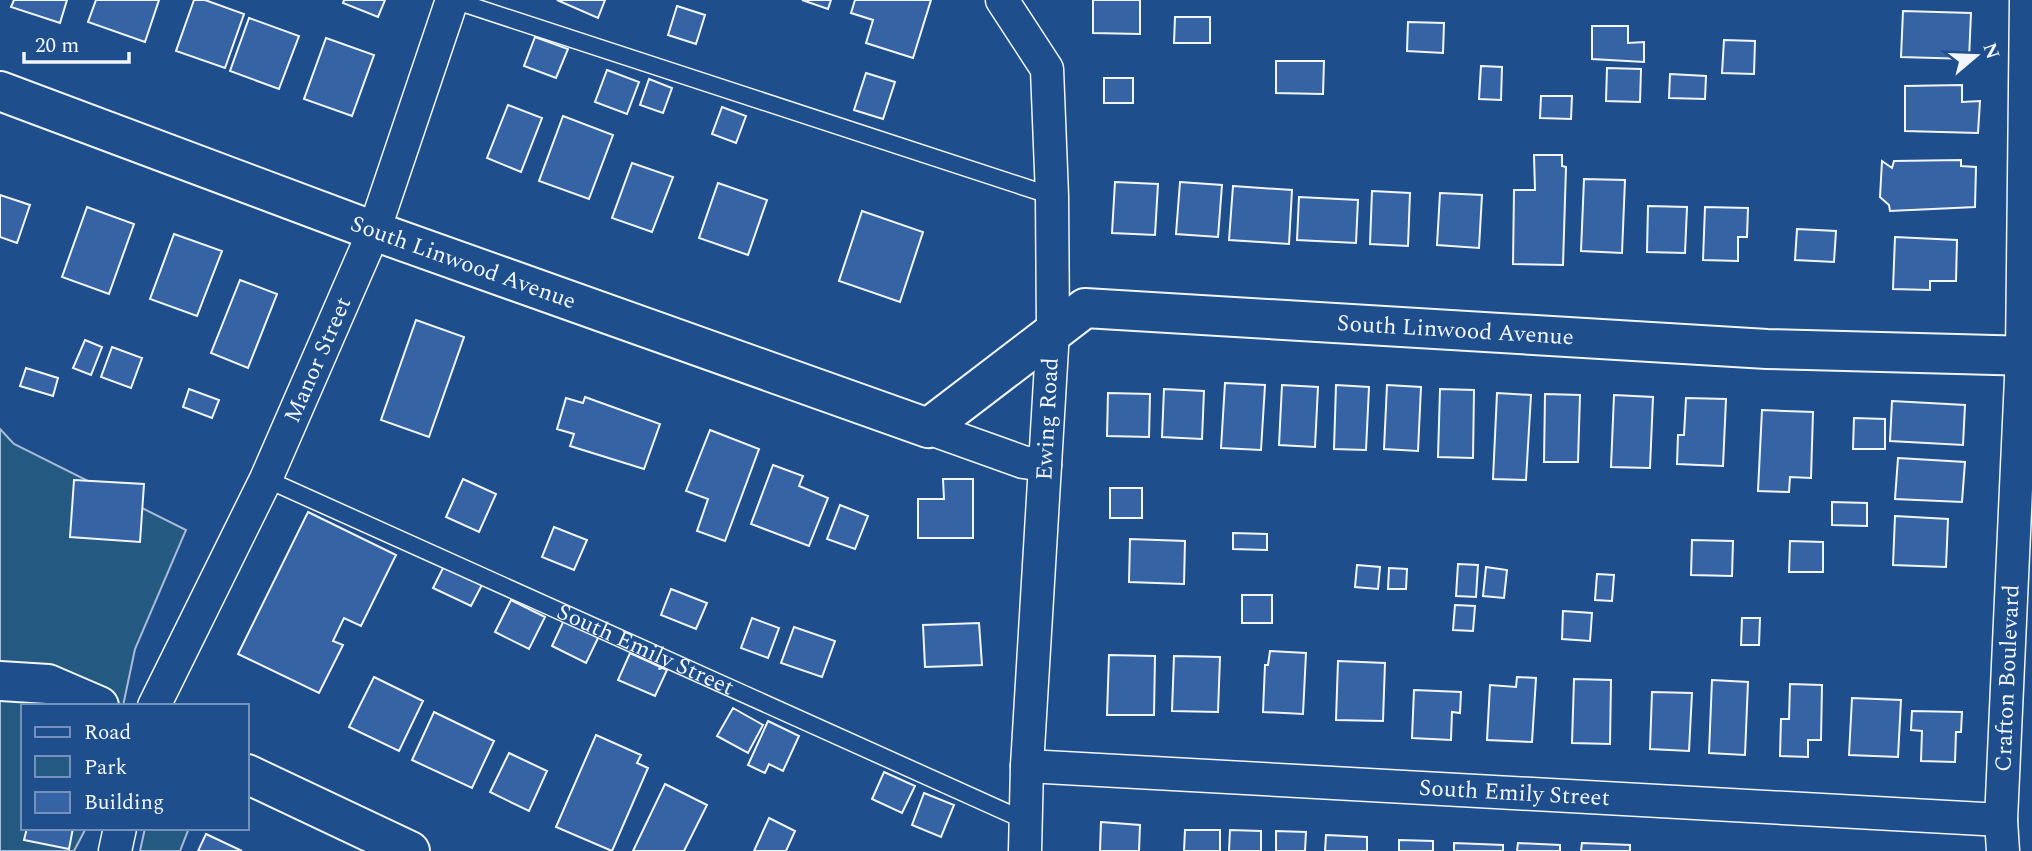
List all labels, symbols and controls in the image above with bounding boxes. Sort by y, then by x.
scale bar [24,21,130,65]
north arrow [1941,21,2011,91]
text: 20 m [35,30,79,62]
text: N [1974,39,2007,63]
street label: South Linwood Avenue [345,206,581,319]
street label: Manor Street [275,291,361,429]
street label: South Linwood Avenue [1336,306,1575,355]
street label: Ewing Road [1027,357,1069,481]
street label: Crafton Boulevard [1986,584,2029,773]
street label: South Emily Street [551,595,740,705]
legend [21,704,248,830]
text: Road [84,717,131,749]
text: Park [84,752,128,784]
street label: South Emily Street [1418,770,1611,816]
text: Building [84,787,164,819]

